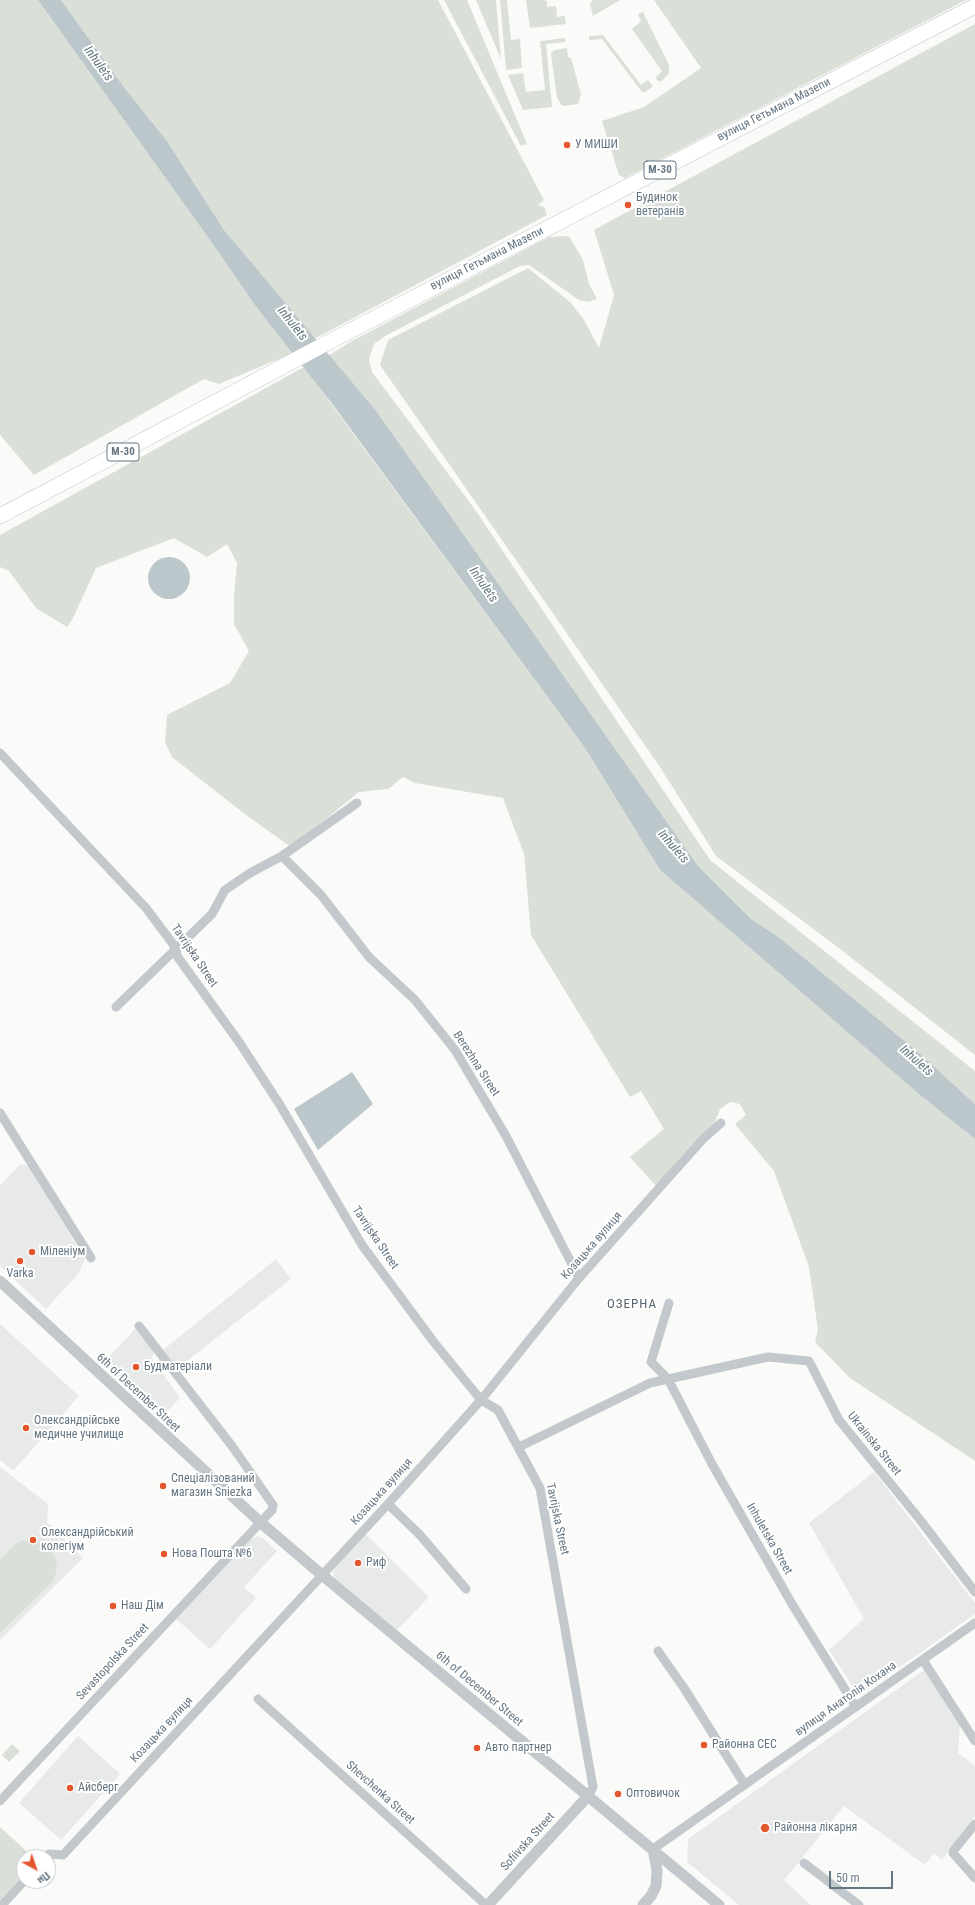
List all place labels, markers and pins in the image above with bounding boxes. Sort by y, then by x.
place label: У МИШИ [575,138,618,152]
marker: У МИШИ [562,140,572,150]
place label: Будинок ветеранів [636,191,684,219]
marker: Будинок ветеранів [623,200,633,210]
place label: Міленіум [40,1245,85,1259]
marker: Міленіум [27,1247,37,1257]
marker: Varka [15,1256,25,1266]
place label: Varka [6,1267,34,1281]
place label: Будматеріали [144,1360,212,1374]
marker: Будматеріали [131,1362,141,1372]
place label: Олександрійське медичне училище [34,1414,124,1442]
marker: Олександрійське медичне училище [21,1423,31,1433]
place label: Спеціалізований магазин Sniezka [171,1472,255,1500]
marker: Спеціалізований магазин Sniezka [158,1481,168,1491]
place label: Олександрійський колегіум [41,1526,134,1554]
marker: Олександрійський колегіум [28,1535,38,1545]
place label: Нова Пошта №6 [172,1547,252,1561]
marker: Нова Пошта №6 [159,1549,169,1559]
place label: Риф [366,1556,386,1570]
marker: Риф [353,1558,363,1568]
place label: Наш Дім [121,1599,164,1613]
marker: Наш Дім [108,1601,118,1611]
place label: Районна СЕС [712,1738,777,1752]
marker: Районна СЕС [699,1740,709,1750]
place label: Авто партнер [485,1741,552,1755]
marker: Авто партнер [472,1743,482,1753]
place label: Айсберг [78,1781,118,1795]
marker: Айсберг [65,1783,75,1793]
place label: Оптовичок [626,1787,680,1801]
marker: Оптовичок [613,1789,623,1799]
place label: Районна лікарня [774,1821,857,1835]
marker: Районна лікарня [759,1822,771,1834]

